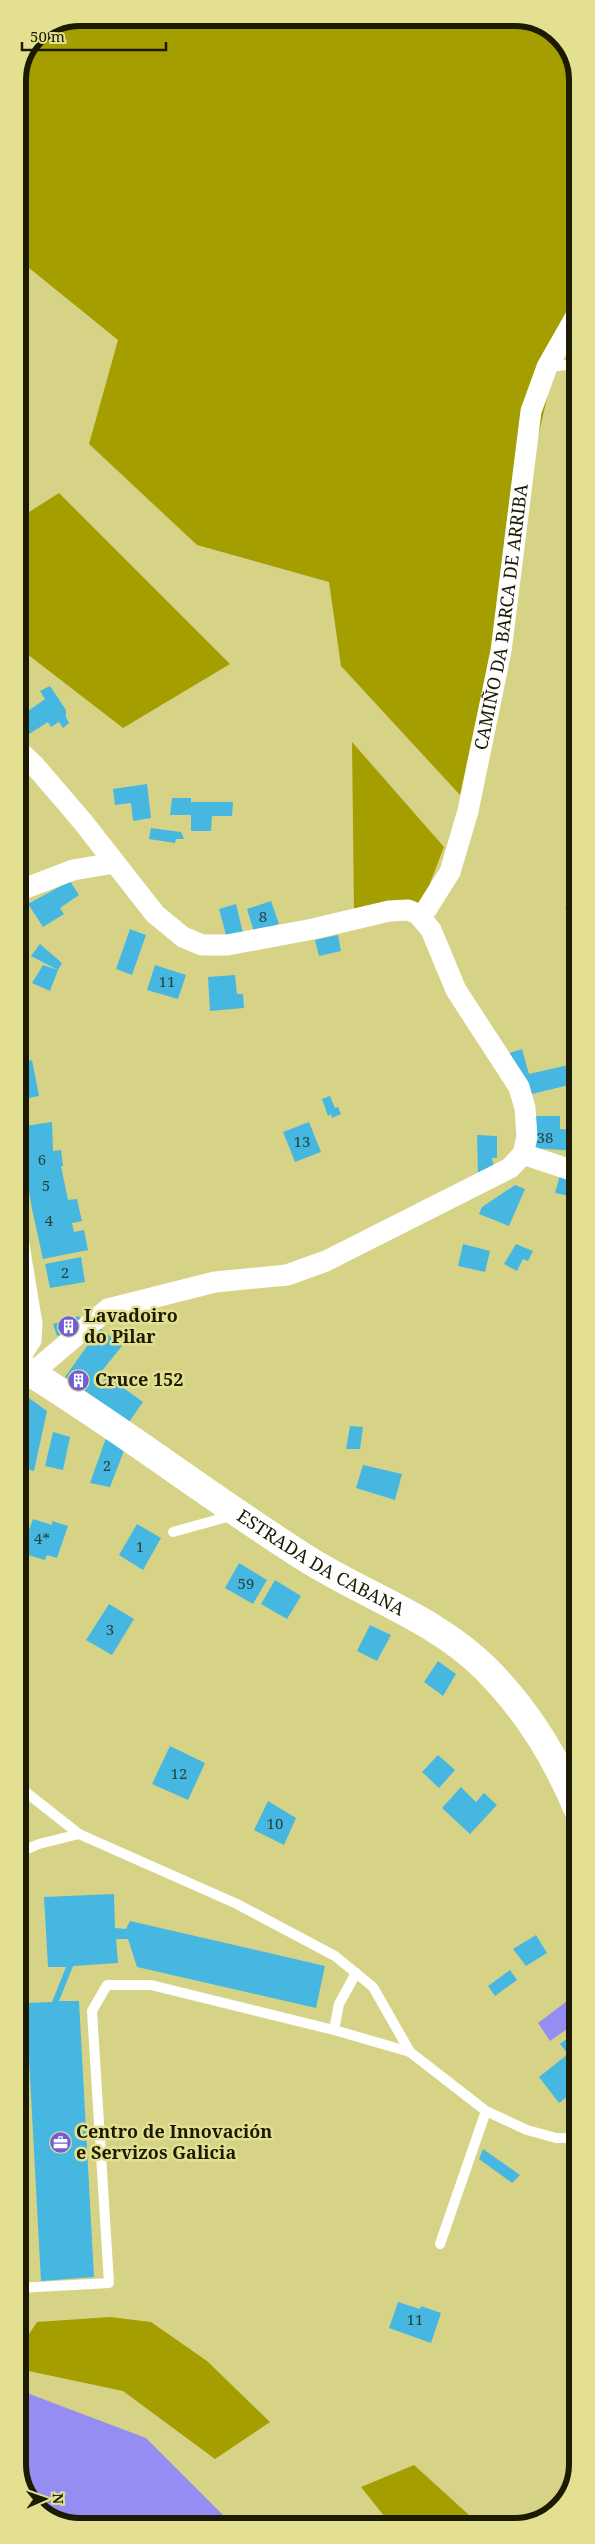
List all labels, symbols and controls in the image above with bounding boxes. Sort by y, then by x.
scale bar [22,20,166,52]
text: 50 m [30,26,65,46]
street label: CAMIÑO DA BARCA DE ARRIBA [468,482,533,752]
house number: 8 [259,906,267,926]
house number: 11 [159,971,175,991]
house number: 38 [537,1127,553,1147]
house number: 13 [294,1131,310,1151]
house number: 6 [38,1149,46,1169]
house number: 5 [42,1175,50,1195]
house number: 4 [45,1210,54,1230]
house number: 2 [61,1262,69,1282]
place label: Lavadoiro do Pilar [84,1303,178,1348]
building icon: Lavadoiro do Pilar [56,1314,80,1338]
place label: Cruce 152 [95,1367,183,1391]
building icon: Cruce 152 [67,1368,91,1392]
house number: 2 [103,1455,111,1475]
street label: ESTRADA DA CABANA [233,1503,410,1621]
house number: 4* [34,1528,50,1548]
house number: 1 [136,1536,144,1556]
house number: 59 [238,1573,254,1593]
house number: 3 [106,1619,114,1639]
house number: 12 [171,1763,187,1783]
house number: 10 [267,1813,283,1833]
place label: Centro de Innovación e Servizos Galicia [76,2119,272,2164]
office icon: Centro de Innovación e Servizos Galicia [48,2130,72,2154]
house number: 11 [407,2309,423,2329]
north arrow [20,2474,70,2524]
text: N [49,2493,68,2504]

